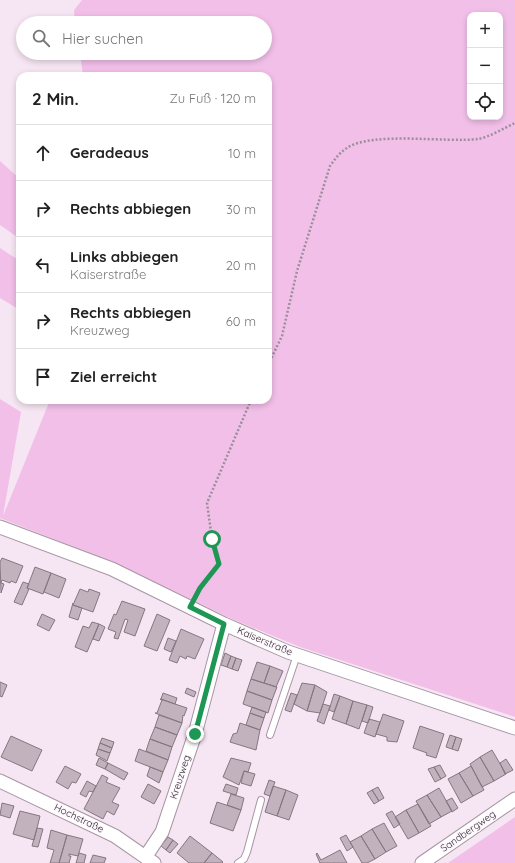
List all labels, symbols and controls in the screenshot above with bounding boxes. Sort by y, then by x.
map controls [467,12,503,120]
button: + [467,12,503,48]
search box [16,16,272,60]
icon: search [30,27,52,49]
text: Hier suchen [62,29,143,48]
button: − [467,48,503,84]
button: locate [467,84,503,120]
text: 2 Min. [32,88,79,109]
text: Zu Fuß · 120 m [170,90,256,106]
icon: ahead [32,142,54,164]
text: Geradeaus [70,143,149,162]
text: 10 m [228,145,256,161]
icon: right [32,198,54,220]
text: Rechts abbiegen [70,199,191,218]
text: 30 m [226,201,256,217]
text: Links abbiegen [70,247,178,266]
icon: left [32,254,54,276]
text: 20 m [226,257,256,273]
text: Kaiserstraße [70,266,146,282]
text: Rechts abbiegen [70,303,191,322]
icon: right [32,310,54,332]
text: 60 m [226,313,256,329]
text: Kreuzweg [70,322,130,338]
icon: arrive [32,366,54,388]
text: Ziel erreicht [70,367,157,386]
route start [203,530,221,548]
street label: Kaiserstraße [235,624,295,659]
route end [186,725,204,743]
street label: Kreuzweg [167,753,193,801]
street label: Hochstraße [52,800,106,836]
street label: Sandbergweg [438,807,498,855]

